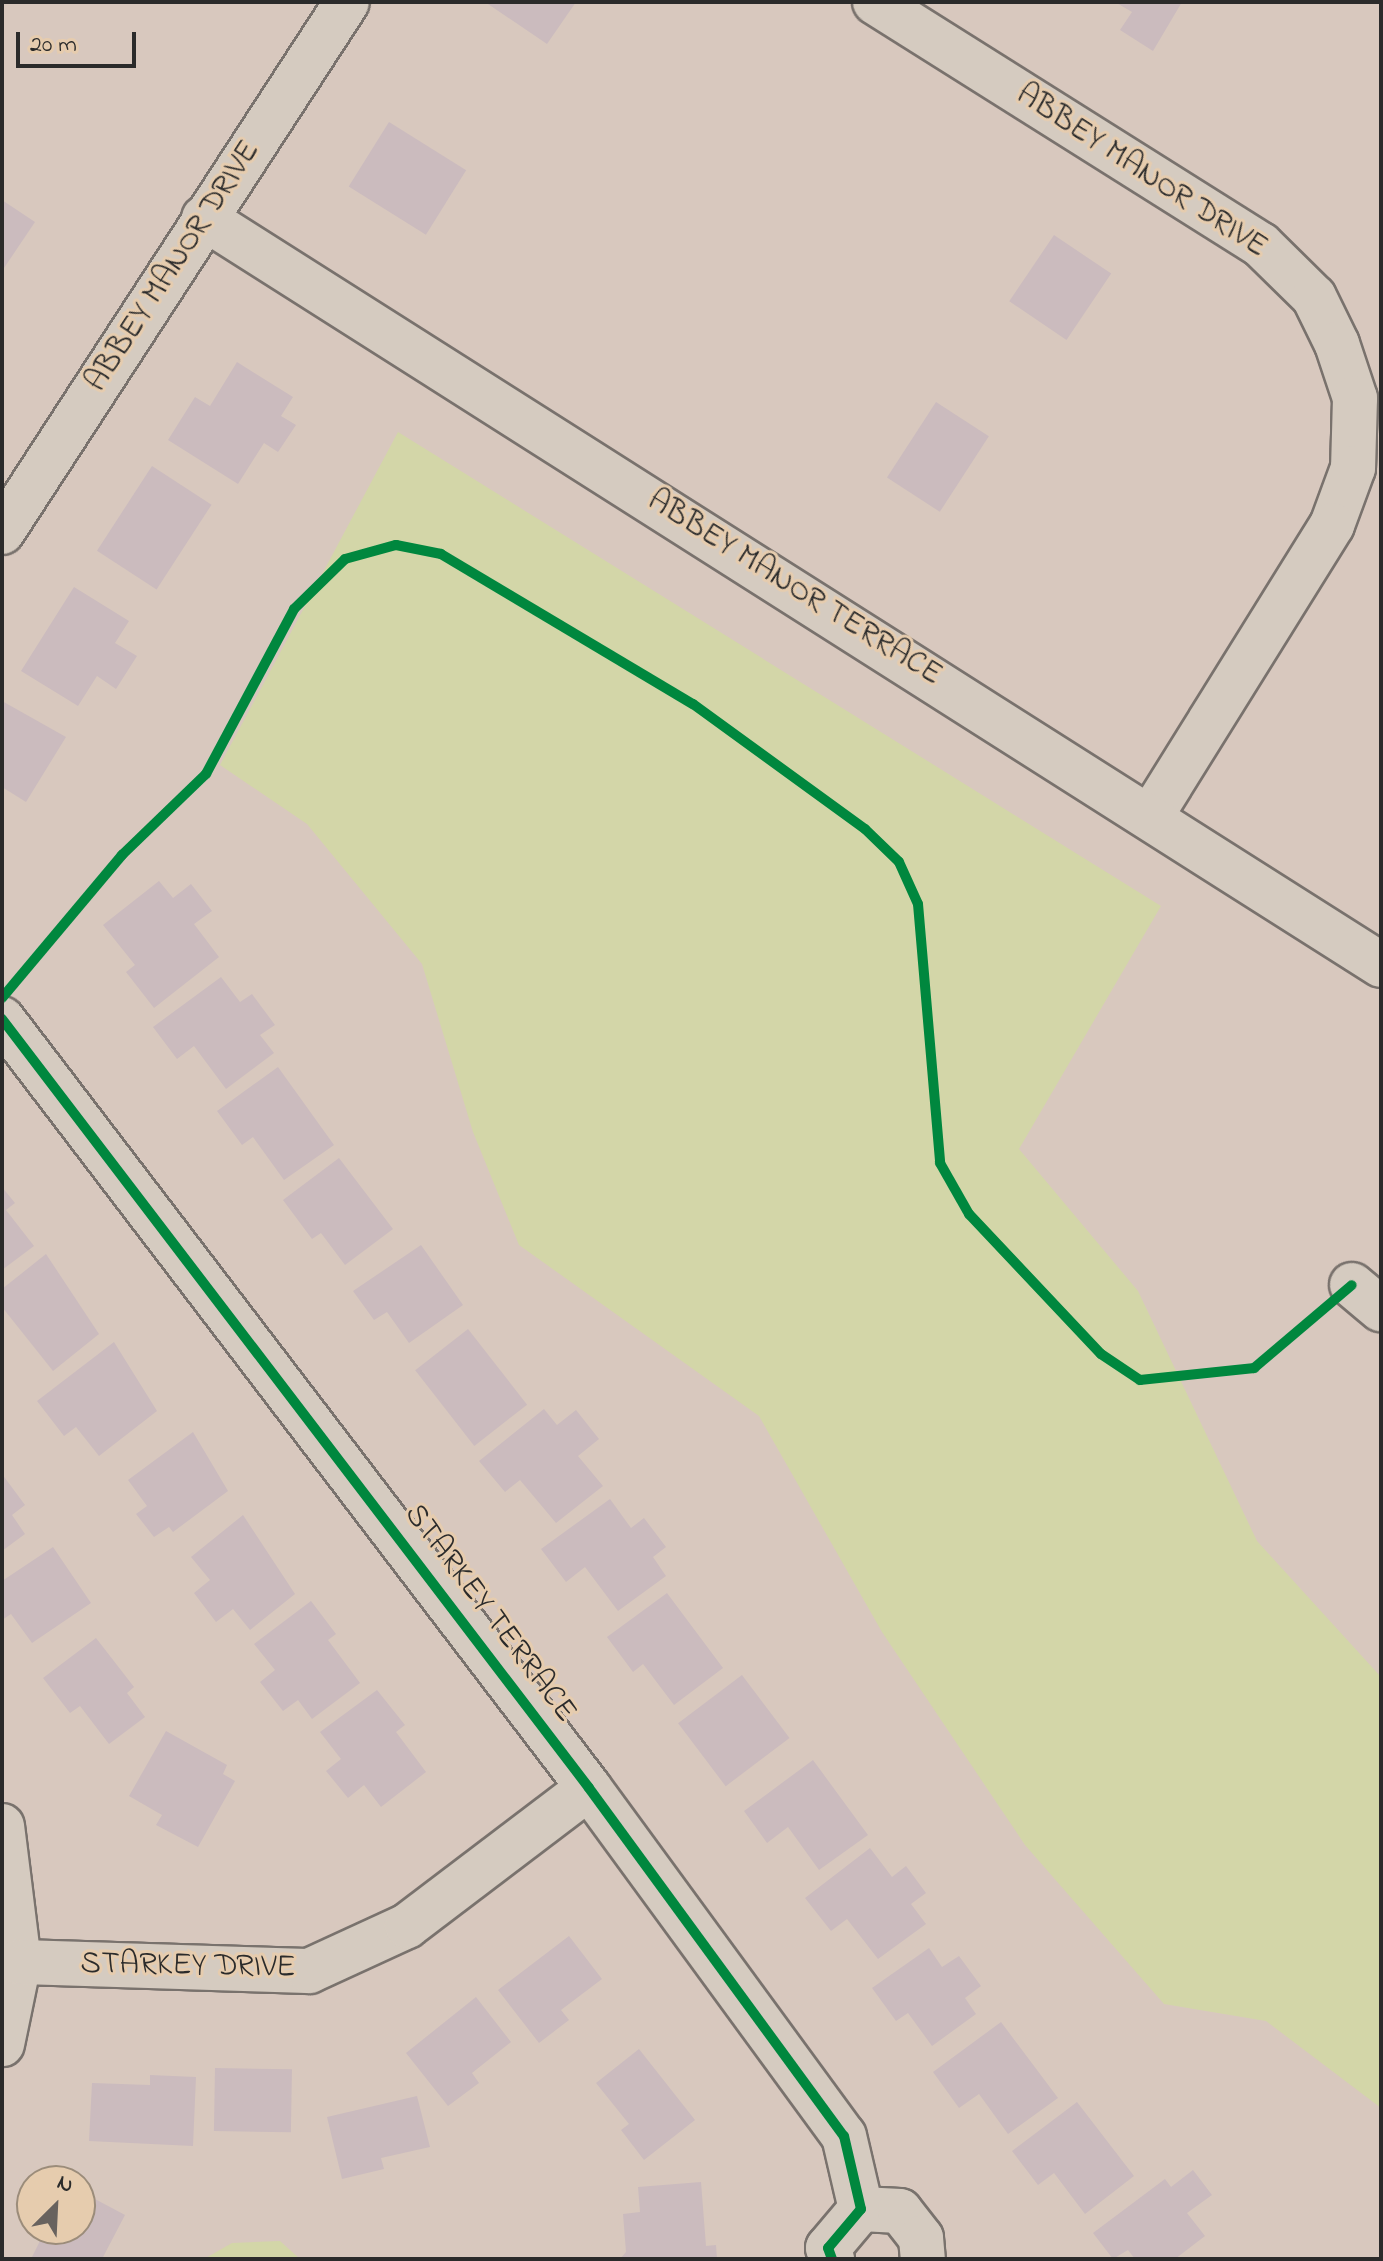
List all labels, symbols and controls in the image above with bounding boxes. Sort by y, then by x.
scale bar [20,16,140,66]
text: 20 m [30,28,77,63]
street label: ABBEY MANOR DRIVE [1008,76,1274,268]
street label: ABBEY MANOR DRIVE [78,134,270,400]
street label: ABBEY MANOR TERRACE [640,483,948,695]
street label: STARKEY TERRACE [394,1497,584,1731]
street label: STARKEY DRIVE [80,1946,296,1988]
north arrow [16,2165,96,2245]
text: N [52,2167,78,2203]

